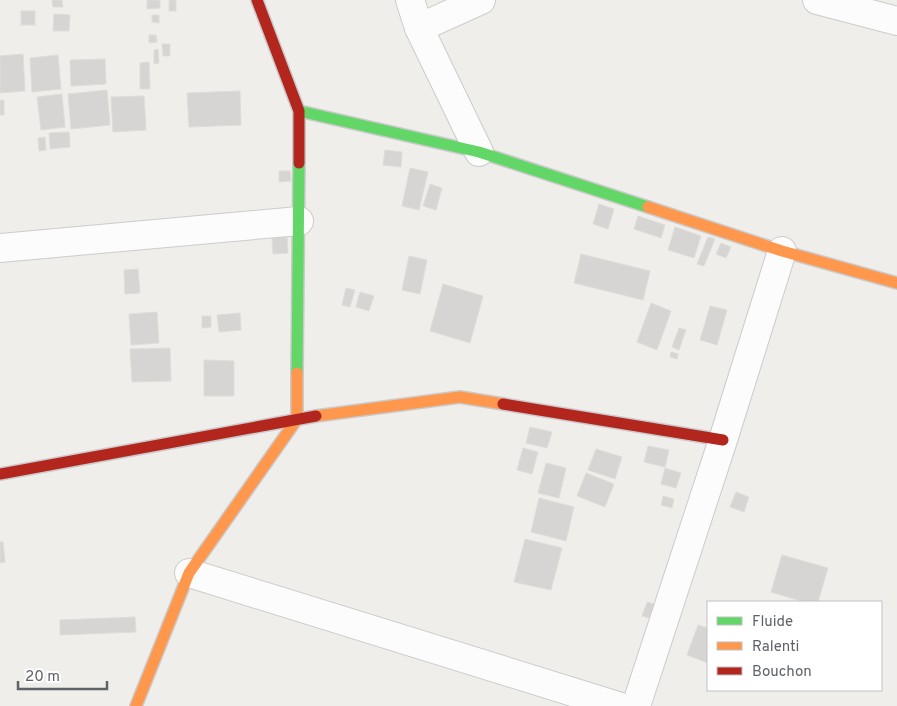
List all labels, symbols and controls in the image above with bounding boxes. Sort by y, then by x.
legend [707,601,882,691]
text: Fluide [752,613,793,632]
text: Ralenti [752,638,799,657]
scale bar [18,658,106,690]
text: Bouchon [752,663,812,682]
text: 20 m [25,668,60,687]

